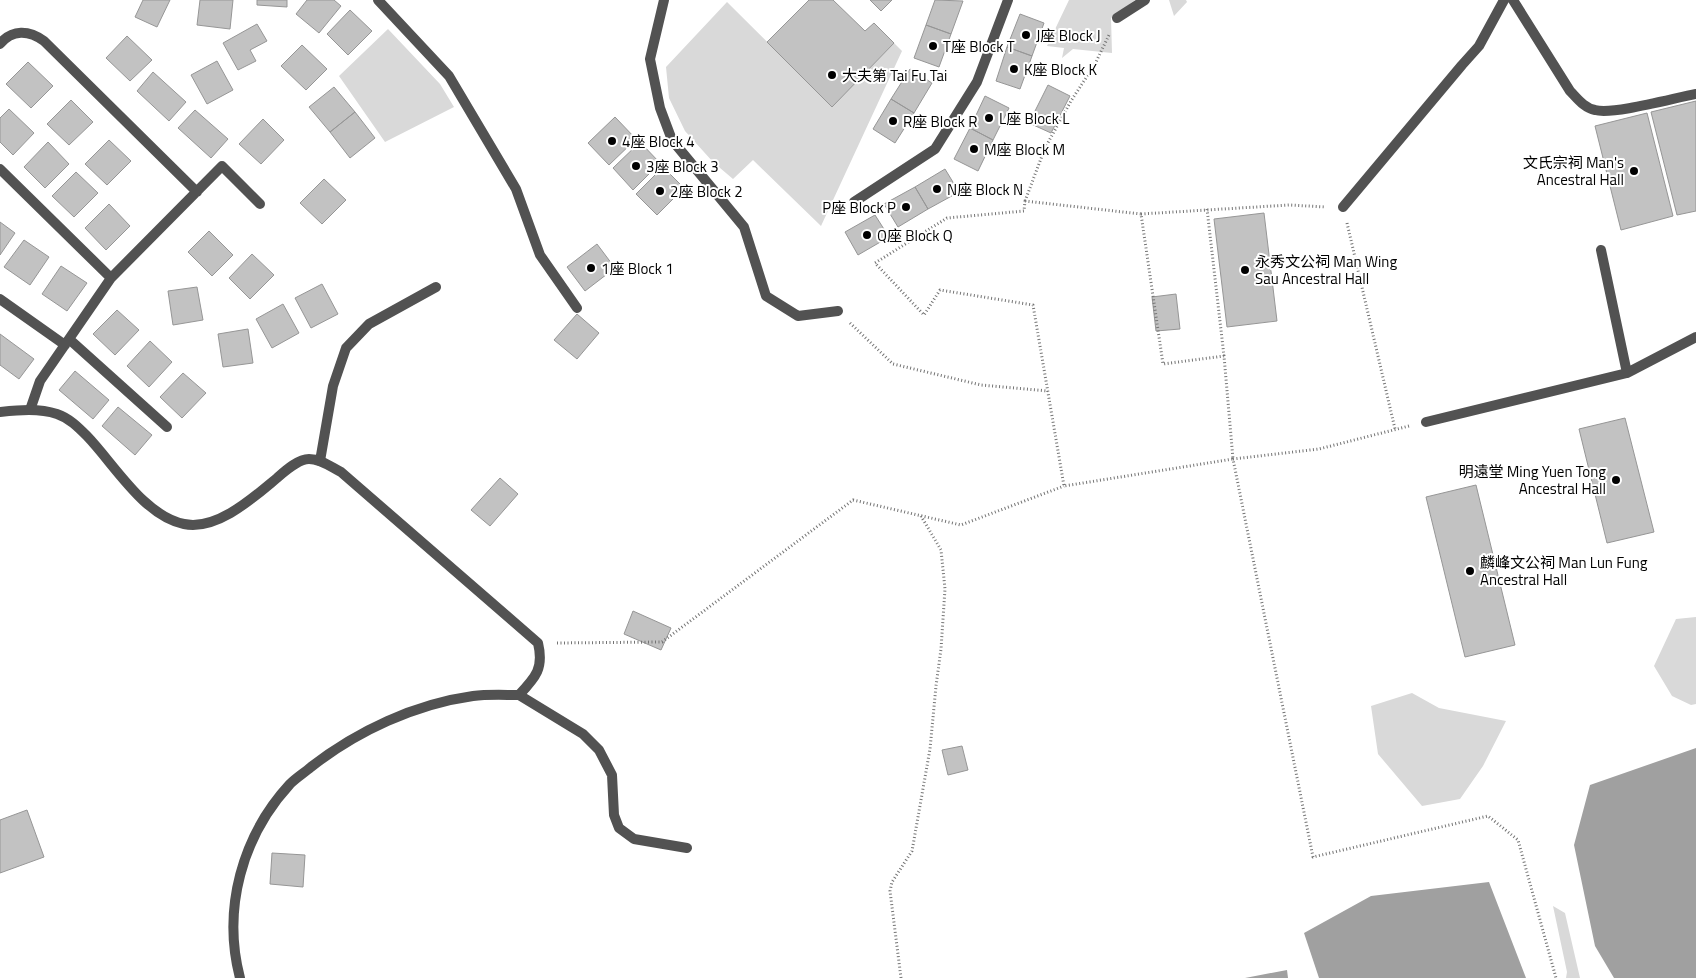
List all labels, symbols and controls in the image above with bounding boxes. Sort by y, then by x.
place label: J座 Block J [1036,24,1101,47]
marker: J座 Block J [1020,29,1032,41]
place label: T座 Block T [943,35,1015,58]
marker: T座 Block T [927,40,939,52]
place label: K座 Block K [1024,58,1097,81]
marker: K座 Block K [1008,63,1020,75]
place label: 大夫第 Tai Fu Tai [842,64,947,87]
marker: 大夫第 Tai Fu Tai [826,69,838,81]
place label: L座 Block L [999,107,1069,130]
place label: R座 Block R [903,110,977,133]
marker: L座 Block L [983,112,995,124]
marker: R座 Block R [887,115,899,127]
place label: 4座 Block 4 [622,130,695,153]
marker: 4座 Block 4 [606,135,618,147]
place label: M座 Block M [984,138,1065,161]
marker: M座 Block M [968,143,980,155]
place label: 文氏宗祠 Man's Ancestral Hall [1523,151,1624,191]
place label: 3座 Block 3 [646,155,719,178]
marker: 3座 Block 3 [630,160,642,172]
marker: 文氏宗祠 Man's Ancestral Hall [1628,165,1640,177]
place label: N座 Block N [947,178,1023,201]
place label: 2座 Block 2 [670,180,743,203]
marker: N座 Block N [931,183,943,195]
marker: 2座 Block 2 [654,185,666,197]
place label: P座 Block P [822,196,896,219]
marker: P座 Block P [900,201,912,213]
place label: Q座 Block Q [877,224,953,247]
marker: Q座 Block Q [861,229,873,241]
place label: 永秀文公祠 Man Wing Sau Ancestral Hall [1255,250,1397,290]
place label: 1座 Block 1 [601,257,674,280]
marker: 1座 Block 1 [585,262,597,274]
marker: 永秀文公祠 Man Wing Sau Ancestral Hall [1239,264,1251,276]
place label: 明遠堂 Ming Yuen Tong Ancestral Hall [1458,460,1606,500]
marker: 明遠堂 Ming Yuen Tong Ancestral Hall [1610,474,1622,486]
place label: 麟峰文公祠 Man Lun Fung Ancestral Hall [1480,551,1648,591]
marker: 麟峰文公祠 Man Lun Fung Ancestral Hall [1464,565,1476,577]

